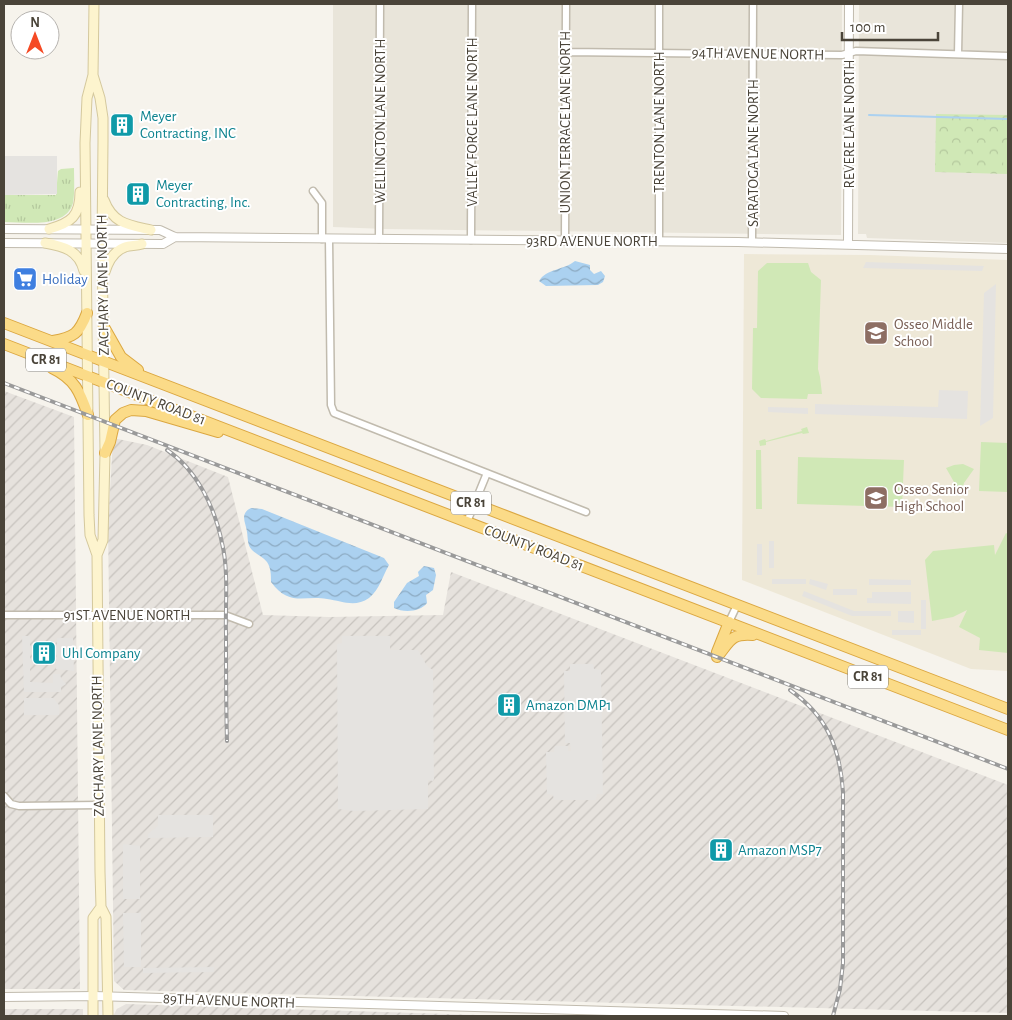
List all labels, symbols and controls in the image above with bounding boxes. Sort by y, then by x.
north arrow [10,10,60,60]
scale bar [842,10,938,42]
text: N [30,16,40,30]
text: 100 m [850,20,885,35]
street label: UNION TERRACE LANE NORTH [558,31,573,213]
street label: VALLEY FORGE LANE NORTH [465,37,480,207]
street label: WELLINGTON LANE NORTH [373,39,388,203]
street label: 94TH AVENUE NORTH [692,45,824,63]
street label: TRENTON LANE NORTH [652,51,667,193]
street label: REVERE LANE NORTH [842,59,857,189]
street label: SARATOGA LANE NORTH [746,79,761,227]
place label: Meyer Contracting, INC [140,109,236,141]
building icon: Meyer Contracting, INC [109,112,135,138]
place label: Meyer Contracting, Inc. [156,178,250,210]
building icon: Meyer Contracting, Inc. [125,181,151,207]
street label: ZACHARY LANE NORTH [94,214,112,356]
street label: 93RD AVENUE NORTH [526,234,658,249]
supermarket icon: Holiday [12,266,38,292]
place label: Holiday [42,272,88,287]
place label: Osseo Middle School [894,317,973,349]
school or university icon: Osseo Middle School [863,320,889,346]
road number: CR 81 [26,348,66,372]
street label: COUNTY ROAD 81 [104,376,208,428]
place label: Osseo Senior High School [894,482,969,514]
school or university icon: Osseo Senior High School [863,485,889,511]
road number: CR 81 [451,492,491,514]
street label: COUNTY ROAD 81 [482,522,586,574]
street label: 91ST AVENUE NORTH [63,608,191,623]
building icon: Uhl Company [31,640,57,666]
place label: Uhl Company [62,646,141,661]
road number: CR 81 [848,666,888,689]
street label: ZACHARY LANE NORTH [89,675,107,817]
building icon: Amazon DMP1 [496,692,522,718]
place label: Amazon DMP1 [526,698,611,713]
building icon: Amazon MSP7 [708,837,734,863]
place label: Amazon MSP7 [738,843,822,858]
street label: 89TH AVENUE NORTH [163,991,295,1011]

